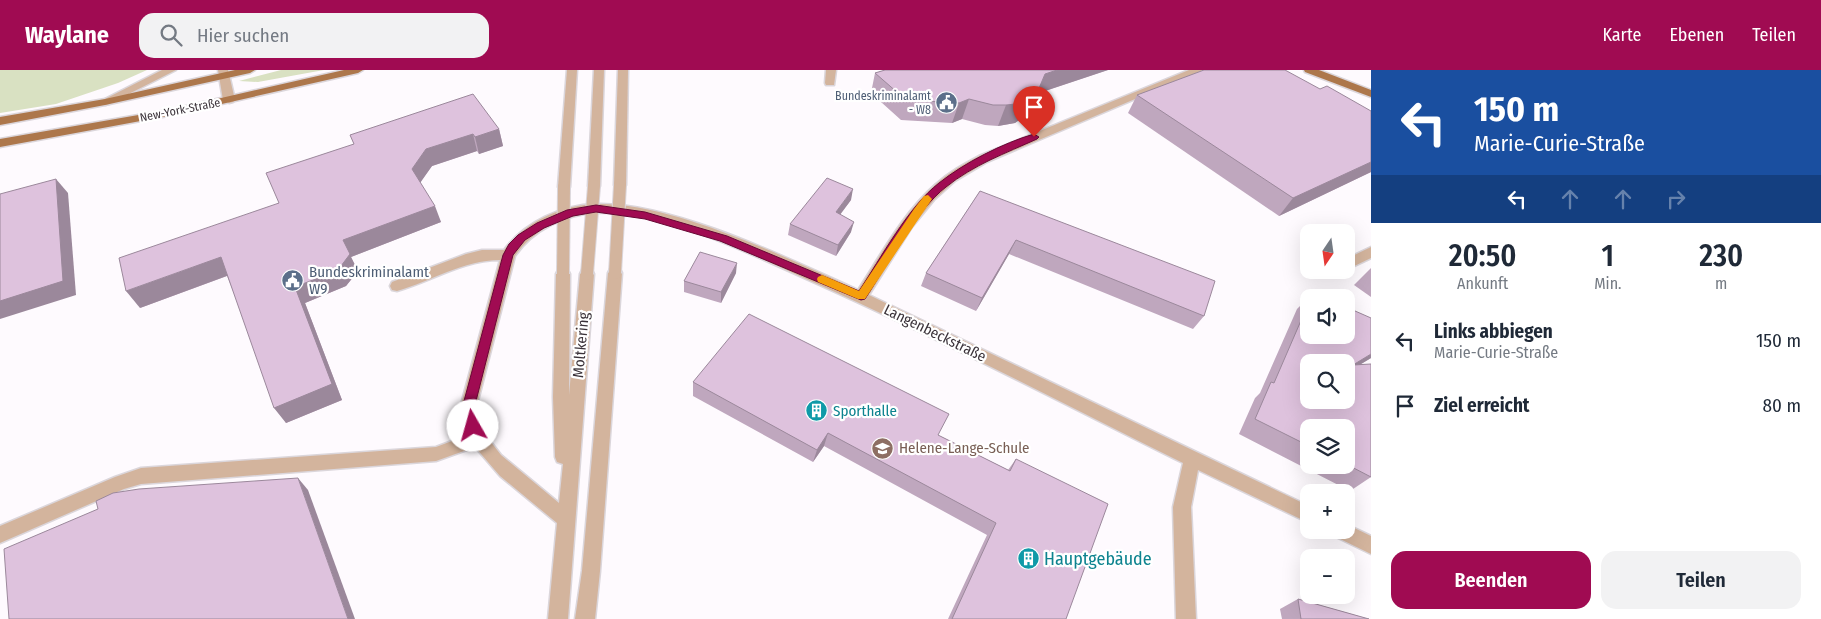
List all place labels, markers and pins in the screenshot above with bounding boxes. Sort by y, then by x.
pin [1013,86,1055,137]
place label: Bundeskriminalamt - W8 [835,89,931,117]
public building icon: Bundeskriminalamt - W8 [935,91,959,115]
place label: Bundeskriminalamt W9 [309,263,429,298]
public building icon: Bundeskriminalamt W9 [281,269,305,293]
building icon: Sporthalle [805,399,829,423]
place label: Sporthalle [833,402,897,420]
school or university icon: Helene-Lange-Schule [871,436,895,460]
place label: Helene-Lange-Schule [899,439,1030,457]
building icon: Hauptgebäude [1016,547,1040,571]
place label: Hauptgebäude [1044,548,1152,570]

